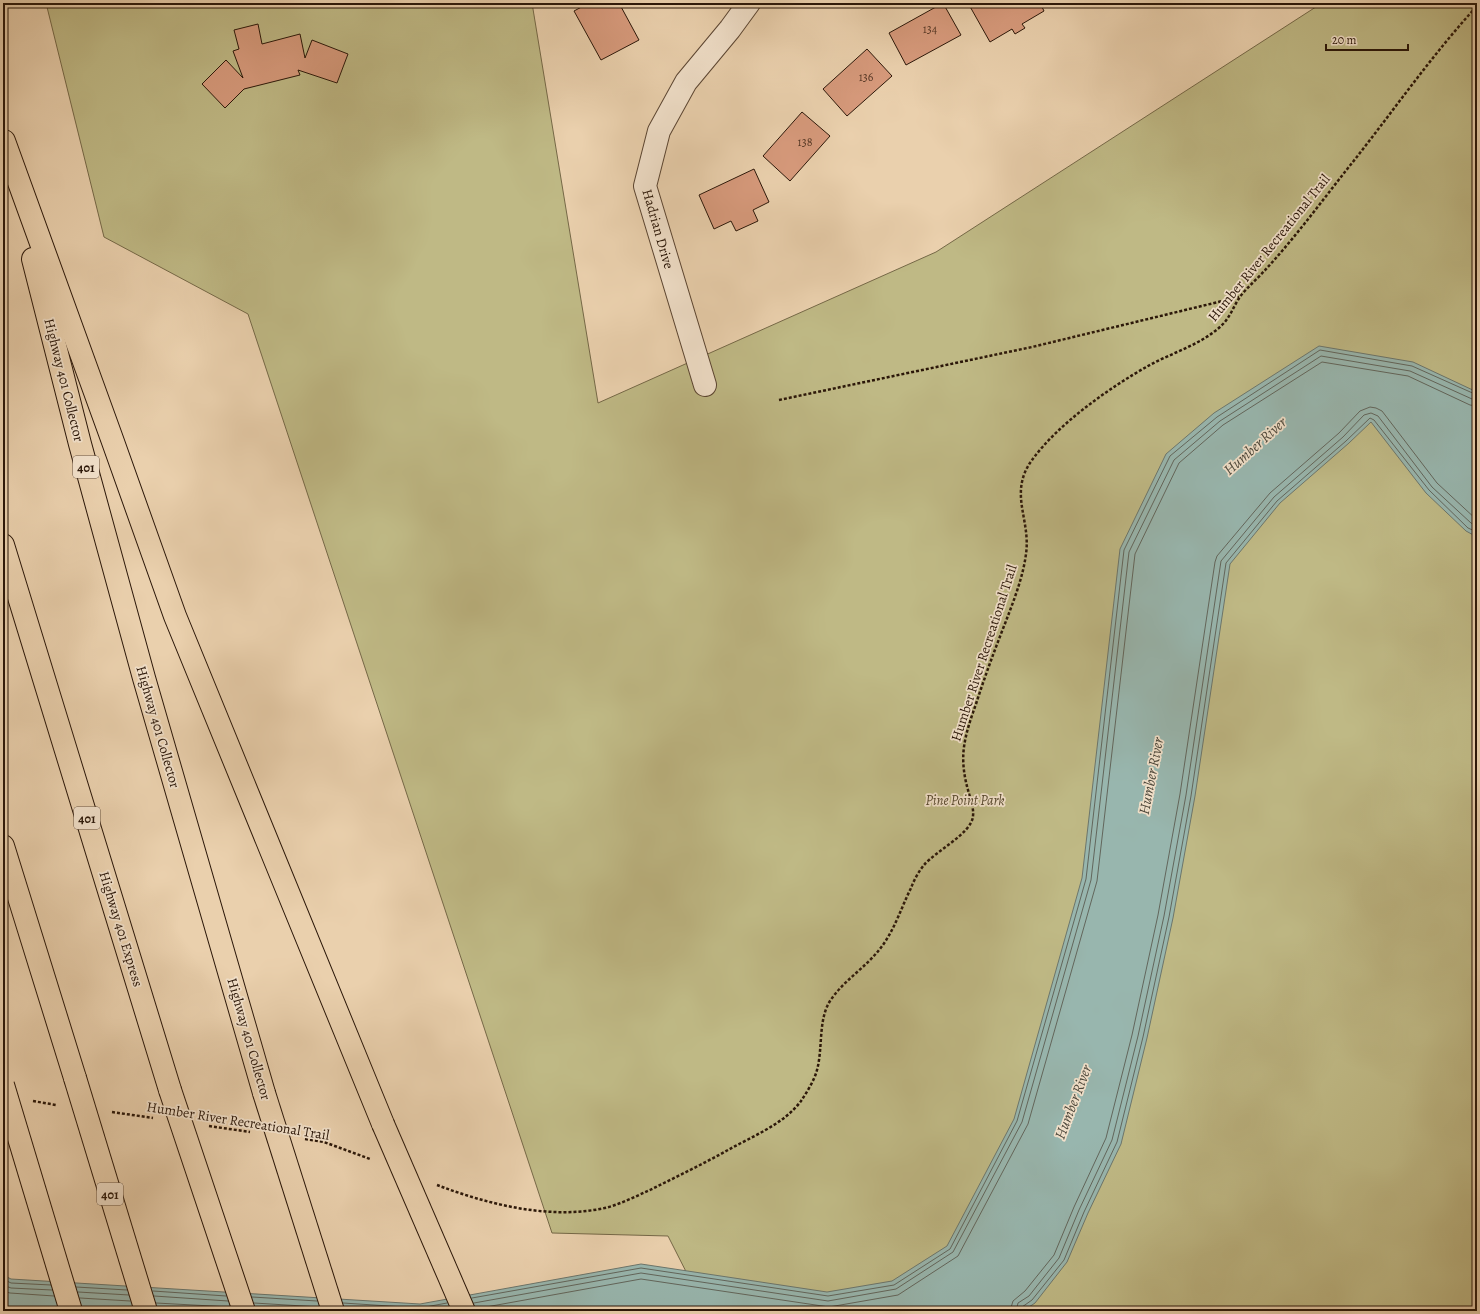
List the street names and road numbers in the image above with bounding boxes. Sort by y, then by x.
street label: Humber River Recreational Trail [1204,170,1335,326]
street label: Hadrian Drive [638,187,678,271]
street label: Highway 401 Collector [40,316,89,444]
road number: 401 [73,456,99,478]
street label: Humber River Recreational Trail [946,562,1022,744]
street label: Highway 401 Collector [131,664,185,791]
road number: 401 [74,807,100,829]
street label: Highway 401 Express [94,869,148,989]
street label: Highway 401 Collector [222,976,276,1103]
street label: Humber River Recreational Trail [145,1097,331,1145]
road number: 401 [97,1183,123,1205]

